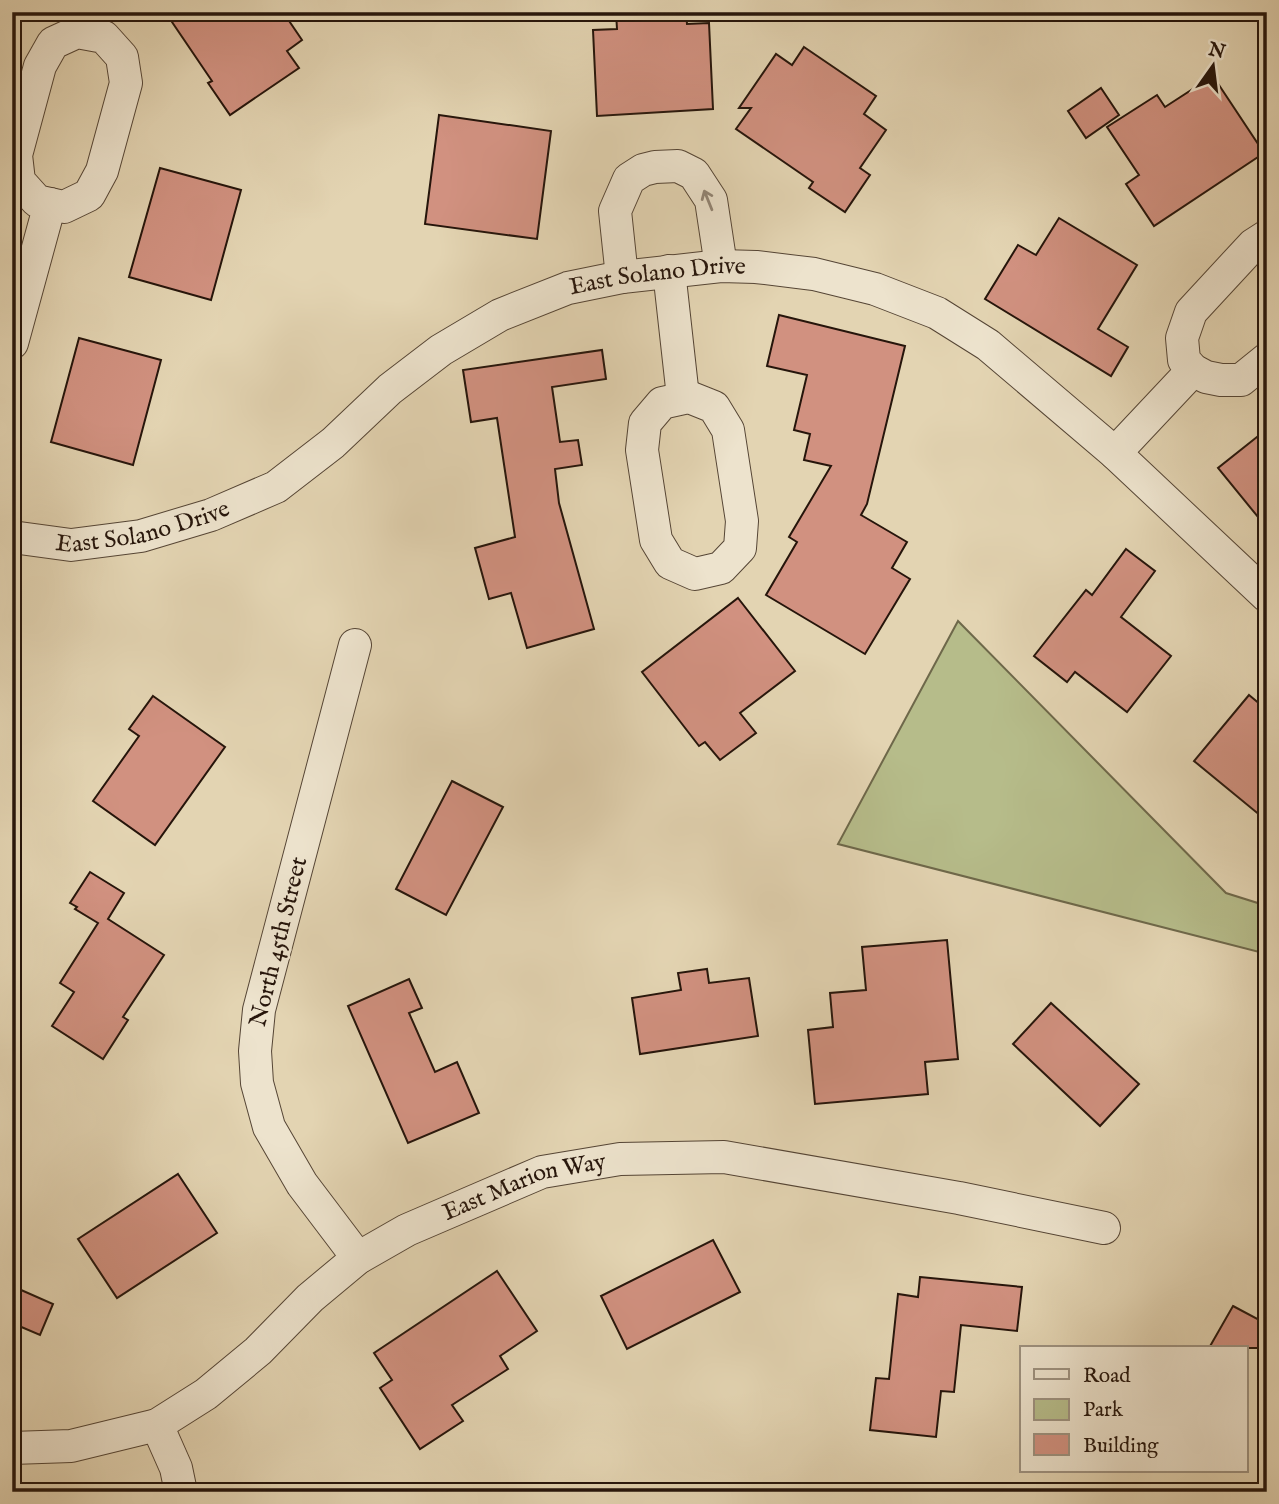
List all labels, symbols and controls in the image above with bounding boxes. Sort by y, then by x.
north arrow [1178,32,1248,102]
text: N [1205,38,1228,65]
one-way arrow [701,190,714,211]
street label: East Solano Drive [566,250,746,303]
street label: East Solano Drive [54,493,234,561]
street label: North 45th Street [243,854,315,1030]
street label: East Marion Way [438,1146,608,1228]
legend [1020,1346,1248,1472]
text: Road [1083,1363,1131,1390]
text: Park [1083,1397,1124,1424]
text: Building [1083,1433,1159,1460]

